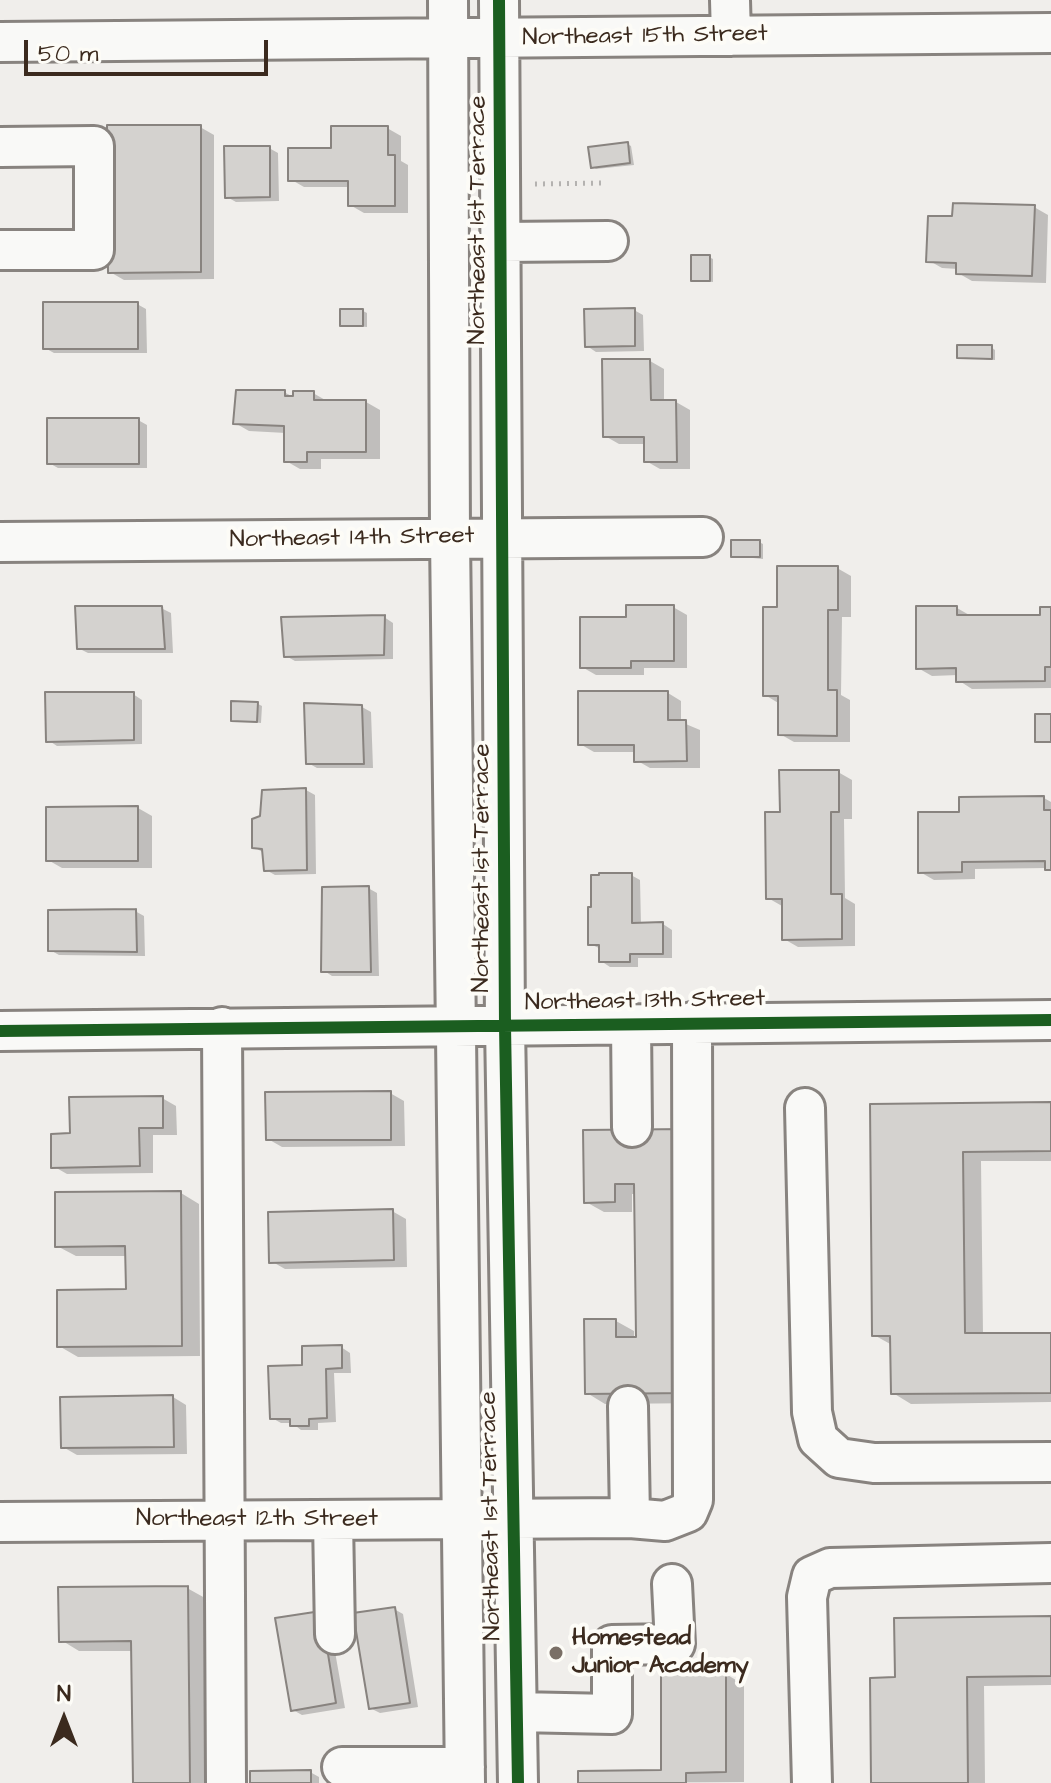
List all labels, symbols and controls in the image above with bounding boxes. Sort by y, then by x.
street label: Northeast 15th Street [522,20,768,54]
scale bar [28,24,272,74]
text: 50 m [38,37,98,71]
street label: Northeast 1st Terrace [465,95,493,345]
street label: Northeast 14th Street [229,522,475,556]
street label: Northeast 1st Terrace [469,743,497,993]
street label: Northeast 13th Street [525,986,765,1018]
street label: Northeast 1st Terrace [475,1391,509,1641]
street label: Northeast 12th Street [136,1506,378,1534]
place label: Homestead Junior Academy [572,1625,749,1681]
marker: Homestead Junior Academy [547,1644,565,1662]
north arrow [24,1679,104,1759]
text: N [57,1679,71,1710]

